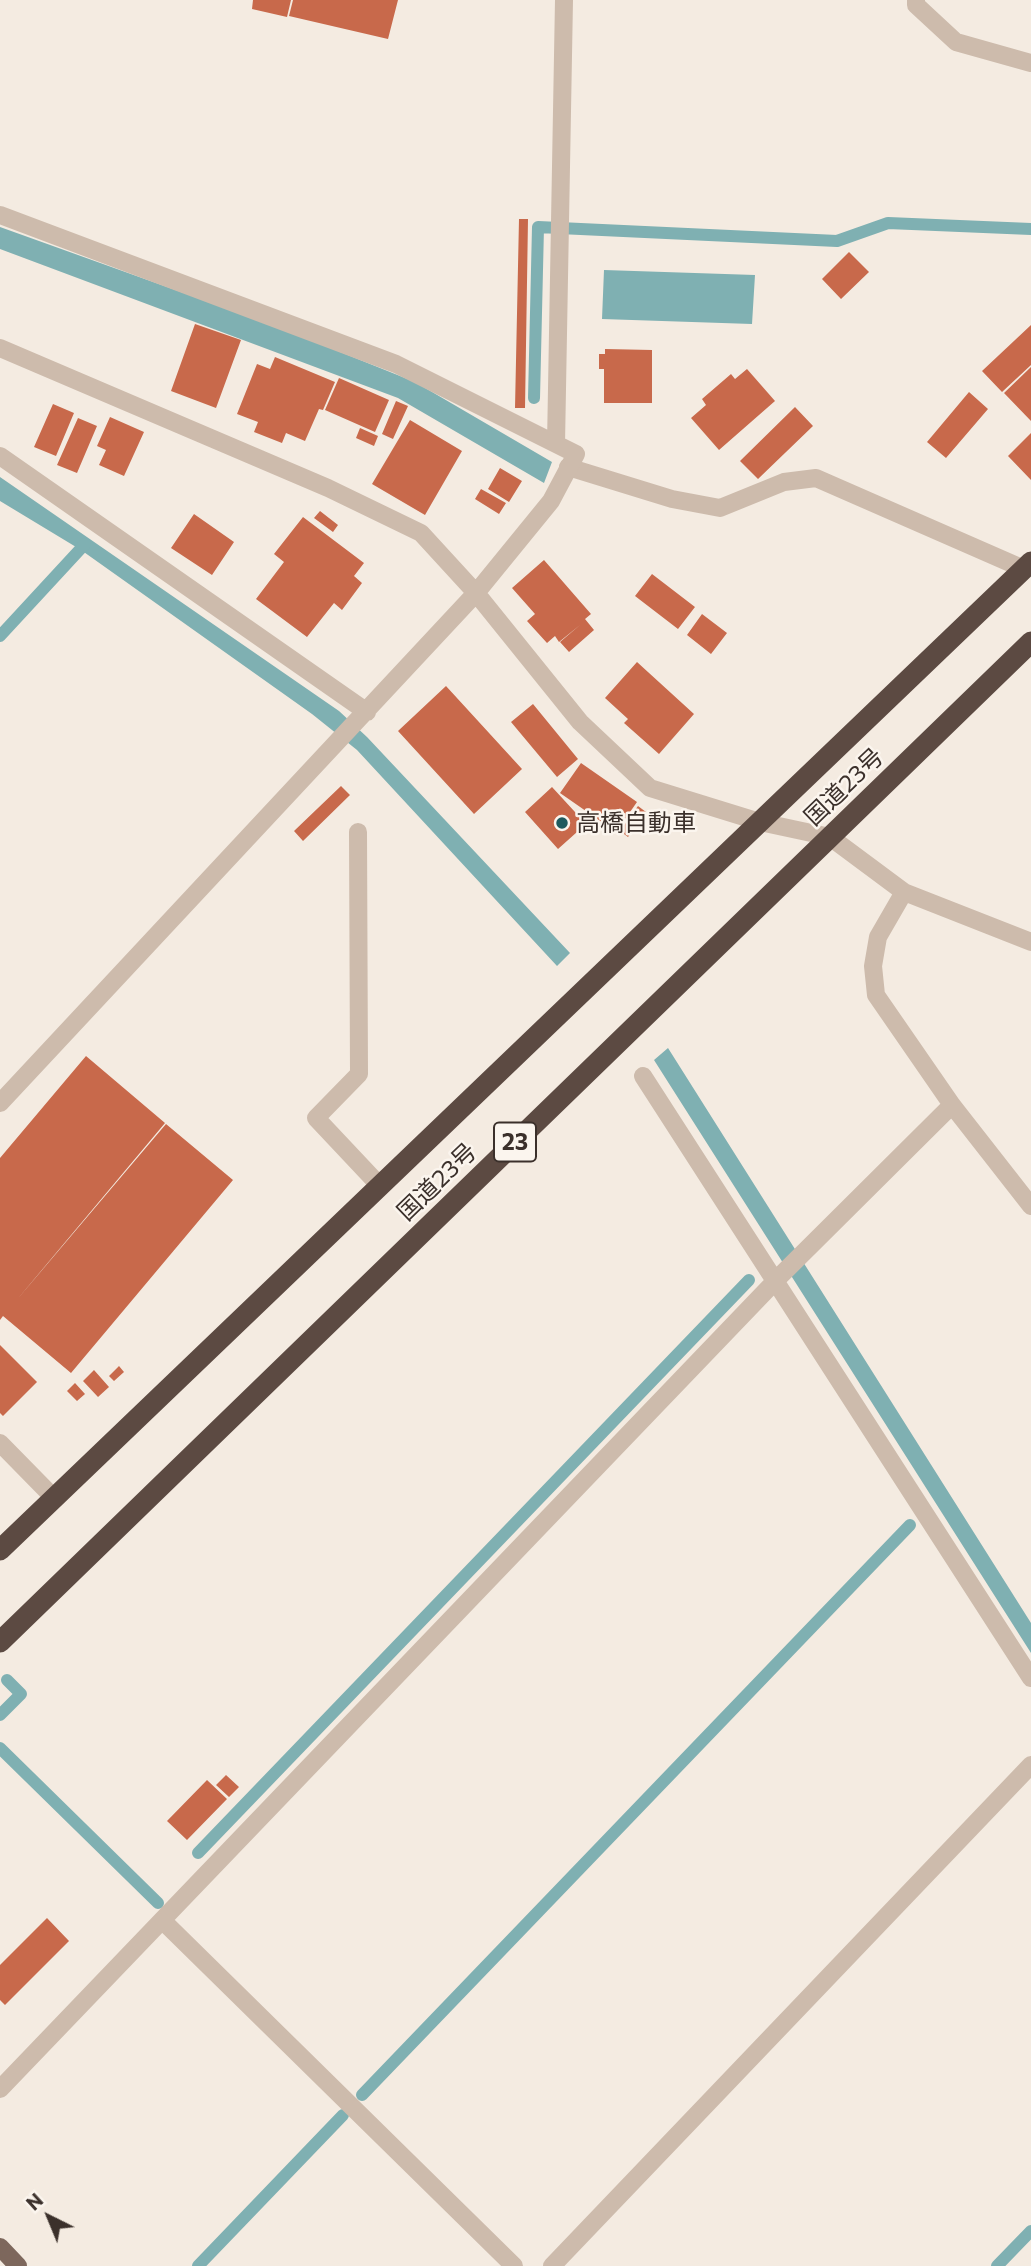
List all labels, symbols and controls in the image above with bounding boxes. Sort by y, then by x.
street label: 国道23号 [798,742,890,832]
place label: 高橋自動車 [576,809,696,837]
marker: 高橋自動車 [554,815,570,831]
road number: 23 [494,1122,536,1162]
street label: 国道23号 [391,1137,483,1227]
north arrow [14,2182,84,2252]
text: N [21,2188,47,2215]

